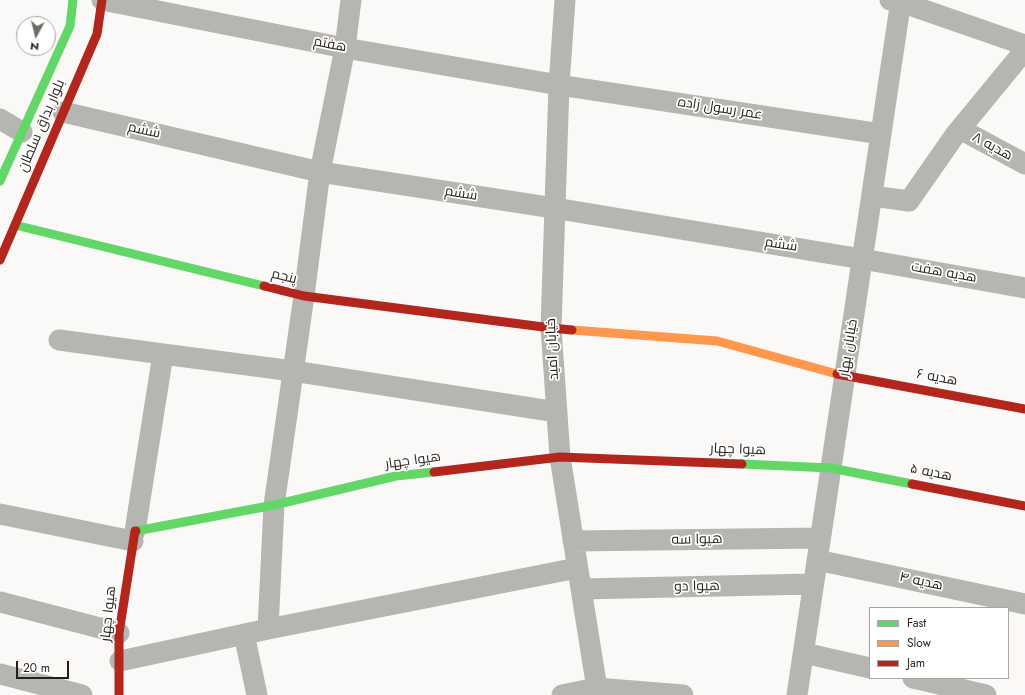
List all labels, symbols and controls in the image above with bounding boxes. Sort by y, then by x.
north arrow [16,16,56,56]
street label: هفتم [312,34,348,56]
text: N [29,38,40,55]
street label: بلوار بداق سلطان [15,77,69,175]
street label: عمر رسول زاده [677,94,763,124]
street label: ششم [126,119,162,143]
street label: هدیه ۸ [969,129,1015,165]
street label: ششم [443,183,479,205]
street label: ششم [763,234,799,256]
street label: هدیه هفت [910,259,978,287]
street label: پنجم [270,266,298,288]
street label: خیابان امید [543,318,563,380]
street label: خیابان بهار [836,318,862,378]
street label: هدیه ۶ [915,366,959,390]
street label: هیوا چهار [710,441,766,459]
street label: هیوا چهار [384,449,442,473]
street label: هدیه ۵ [909,461,953,485]
street label: هیوا سه [671,531,723,549]
street label: هدیه ۴ [898,569,944,595]
street label: هیوا دو [674,578,720,596]
street label: هیوا چهار [98,585,120,643]
legend [869,607,1009,679]
text: Fast [907,614,926,632]
text: Slow [907,634,931,652]
scale bar [18,653,71,679]
text: Jam [907,654,925,672]
text: 20 m [23,659,50,677]

